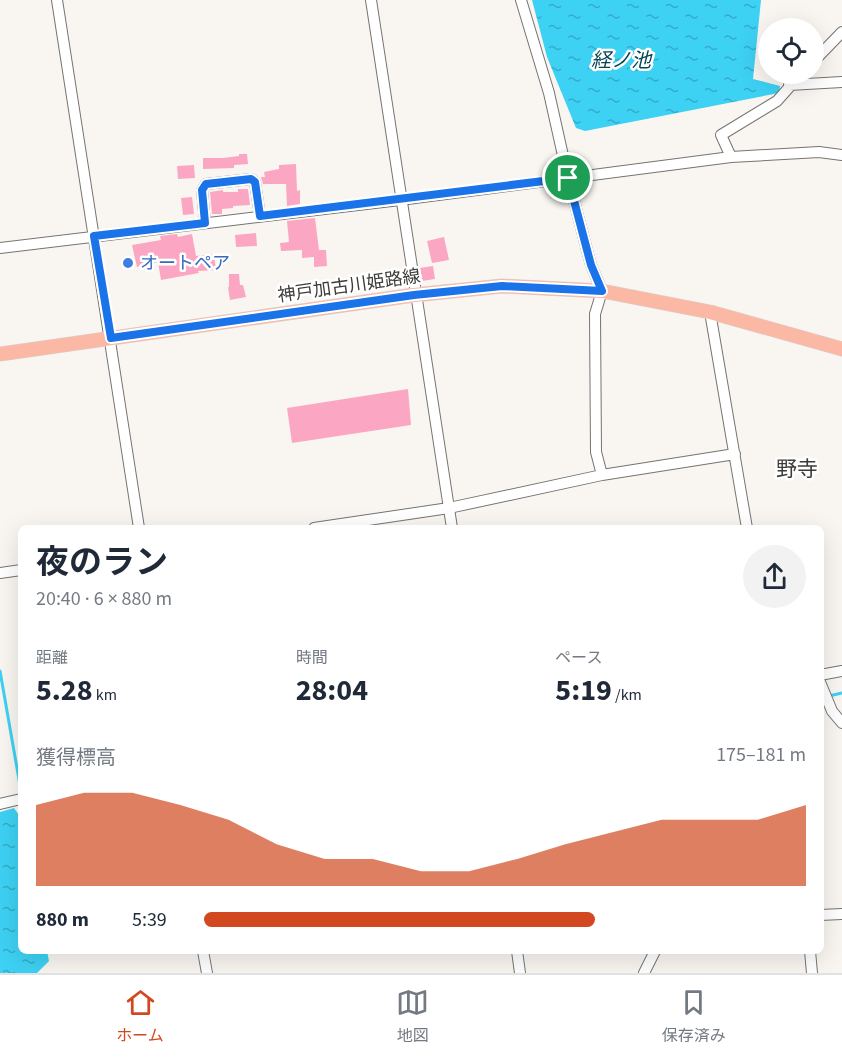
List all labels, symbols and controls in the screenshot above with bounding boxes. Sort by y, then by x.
map controls [758,18,824,84]
button: locate [758,18,824,84]
water label: 経ノ池 [591,47,653,75]
pin [542,152,593,203]
icon: arrive [551,161,584,194]
place label: オートペア [140,251,230,276]
marker: オートペア [121,256,135,270]
street label: 神戸加古川姫路線 [276,264,422,308]
district label: 野寺 [776,454,818,484]
text: 夜のラン [36,539,168,586]
button: share [743,545,806,608]
text: 20:40 · 6 × 880 m [36,585,172,613]
text: 距離 [36,647,68,669]
text: 時間 [296,647,328,669]
text: ペース [555,647,603,669]
text: 5.28 [36,669,93,712]
text: 28:04 [296,669,368,712]
text: 5:19 [555,669,612,712]
text: km [93,684,117,706]
text: /km [612,684,642,706]
text: 175–181 m [716,741,806,769]
text: 獲得標高 [36,744,116,772]
text: 880 m [36,906,89,934]
text: 5:39 [132,906,167,934]
tab: ホーム [116,986,164,1047]
tab: 地図 [396,986,429,1047]
tab: 保存済み [662,986,726,1047]

